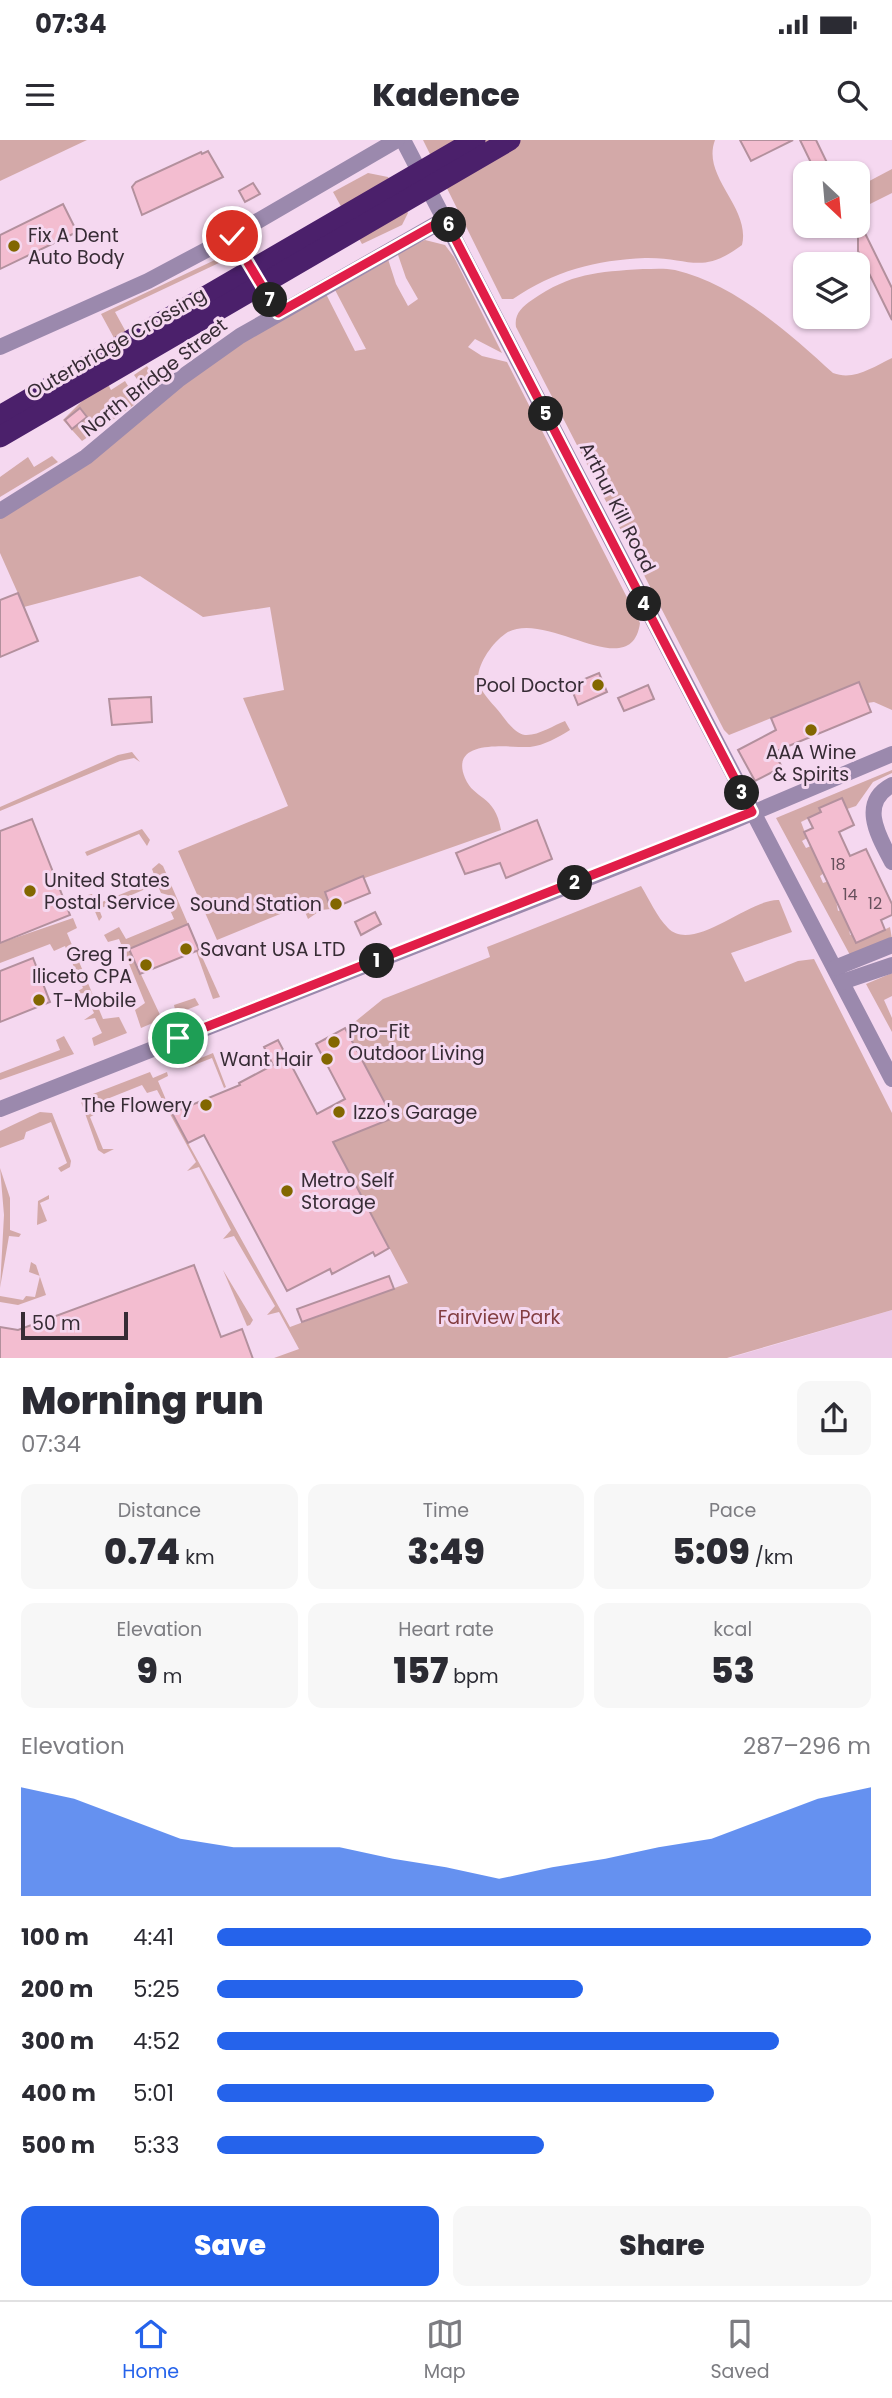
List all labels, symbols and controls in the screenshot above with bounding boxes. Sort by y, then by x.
text: 07:34 [35,6,107,42]
text: Kadence [372,72,520,117]
icon: menu [21,76,59,114]
icon: search [833,76,871,114]
north arrow [793,161,870,238]
map controls [793,161,870,329]
pin [202,206,262,266]
pin: 6 [432,208,466,242]
text: 6 [442,211,455,238]
icon: check [213,217,251,255]
place label: Fix A Dent Auto Body [28,222,125,271]
marker: Fix A Dent Auto Body [6,238,22,254]
button: layers [793,252,870,329]
street label: Outerbridge Crossing [21,281,211,406]
pin: 7 [252,282,288,318]
text: 7 [264,286,275,313]
street label: North Bridge Street [76,312,233,443]
pin: 5 [528,396,564,432]
text: 5 [539,400,552,427]
street label: Arthur Kill Road [573,437,662,577]
pin: 4 [626,587,662,622]
text: 4 [637,590,650,617]
place label: Pool Doctor [476,672,584,699]
marker: Pool Doctor [590,677,606,693]
marker: AAA Wine & Spirits [803,722,819,738]
place label: AAA Wine & Spirits [766,739,856,788]
pin: 3 [724,776,760,810]
text: 3 [736,779,747,806]
house number: 18 [830,853,846,876]
pin: 2 [558,866,592,900]
place label: United States Postal Service [44,867,175,916]
text: 2 [569,869,580,896]
marker: United States Postal Service [22,883,38,899]
house number: 14 [842,883,858,906]
place label: Sound Station [190,891,322,918]
house number: 12 [868,892,882,915]
marker: Sound Station [328,896,344,912]
place label: Savant USA LTD [200,936,345,963]
place label: Greg T. Iliceto CPA [32,941,132,990]
marker: Savant USA LTD [178,941,194,957]
pin: 1 [360,944,394,978]
text: 1 [373,947,380,974]
marker: Greg T. Iliceto CPA [138,957,154,973]
place label: T-Mobile [53,987,136,1014]
marker: T-Mobile [31,992,47,1008]
pin [148,1008,208,1068]
place label: Pro-Fit Outdoor Living [348,1018,485,1067]
icon: arrive [159,1019,197,1057]
marker: Pro-Fit Outdoor Living [326,1034,342,1050]
place label: Want Hair [220,1046,313,1073]
marker: Want Hair [319,1051,335,1067]
place label: The Flowery [81,1092,192,1119]
marker: The Flowery [198,1097,214,1113]
place label: Izzo's Garage [353,1099,477,1126]
marker: Izzo's Garage [331,1104,347,1120]
place label: Metro Self Storage [301,1167,394,1216]
marker: Metro Self Storage [279,1183,295,1199]
park label: Fairview Park [438,1304,561,1331]
scale bar [21,1310,128,1341]
text: 50 m [32,1310,81,1337]
text: Morning run [21,1374,264,1427]
button: share [797,1381,871,1455]
text: 07:34 [21,1428,81,1460]
text: Distance [118,1497,201,1524]
text: Time [423,1497,469,1524]
text: Pace [709,1497,756,1524]
text: 0.74 [104,1527,180,1576]
text: 3:49 [407,1527,485,1576]
text: 5:09 [672,1527,750,1576]
text: km [180,1544,215,1571]
text: /km [750,1544,793,1571]
text: Elevation [117,1616,202,1643]
text: Heart rate [398,1616,494,1643]
text: kcal [713,1616,752,1643]
text: 9 [136,1646,158,1695]
text: 157 [393,1646,448,1695]
text: 53 [711,1646,755,1695]
text: m [158,1663,182,1690]
text: bpm [448,1663,499,1690]
text: Elevation [21,1730,125,1762]
text: 287–296 m [743,1730,871,1762]
text: 100 m [21,1921,89,1953]
text: 4:41 [133,1921,174,1953]
text: 200 m [21,1973,93,2005]
text: 5:25 [133,1973,180,2005]
text: 300 m [21,2025,94,2057]
text: 4:52 [133,2025,180,2057]
text: 400 m [21,2077,96,2109]
text: 5:01 [133,2077,174,2109]
text: 500 m [21,2129,95,2161]
text: 5:33 [133,2129,179,2161]
button: Save [21,2206,439,2286]
button: Share [453,2206,871,2286]
tab: Home [122,2315,179,2386]
tab: Map [424,2315,466,2386]
tab: Saved [710,2315,770,2386]

